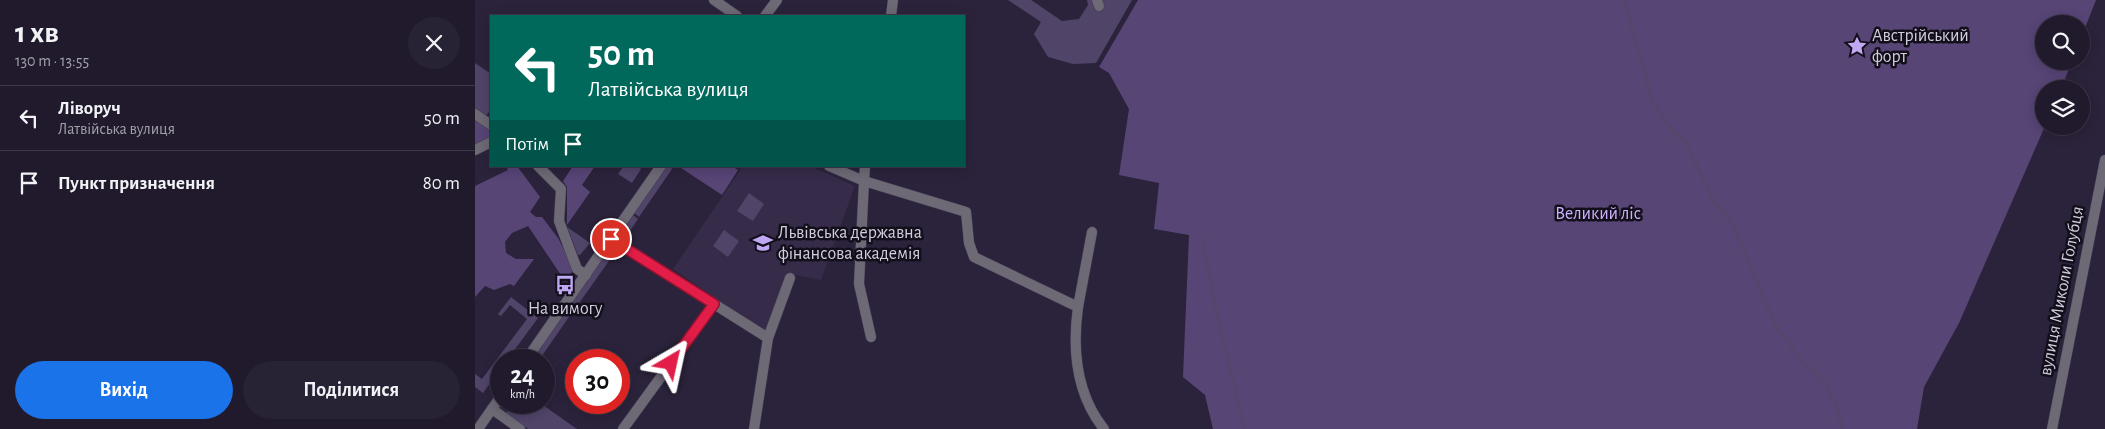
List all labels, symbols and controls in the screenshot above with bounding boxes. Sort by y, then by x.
map controls [2035,15,2090,135]
button: search [2035,15,2090,70]
button: close [408,17,460,69]
text: 1 хв [15,18,59,48]
place label: Австрійський форт [1872,27,1969,66]
icon: left [505,35,570,100]
place icon: Австрійський форт [1846,35,1868,57]
text: 50 m [588,37,655,72]
text: 130 m · 13:55 [15,53,89,69]
text: Латвійська вулиця [588,78,749,100]
button: layers [2035,80,2090,135]
text: Ліворуч [58,99,121,118]
icon: left [15,104,43,132]
text: 50 m [424,109,460,128]
text: Латвійська вулиця [58,121,175,137]
icon: arrive [559,130,587,158]
text: Потім [505,135,549,154]
icon: arrive [15,169,43,197]
text: Пункт призначення [58,174,215,193]
text: 80 m [423,174,460,193]
street label: вулиця Миколи Голубця [2036,204,2087,377]
park label: Великий ліс [1555,205,1641,223]
pin [590,218,632,260]
place label: Львівська державна фінансова академія [778,224,922,263]
icon: arrive [597,225,625,253]
school or university icon: Львівська державна фінансова академія [752,232,774,254]
bus stop icon: На вимогу [554,274,576,296]
place label: На вимогу [528,300,603,318]
position arrow [644,336,696,388]
speed limit sign: 30 [565,349,630,414]
button: Вихід [15,361,233,419]
button: Поділитися [243,361,460,419]
text: 24 [510,363,535,388]
text: km/h [510,388,535,400]

